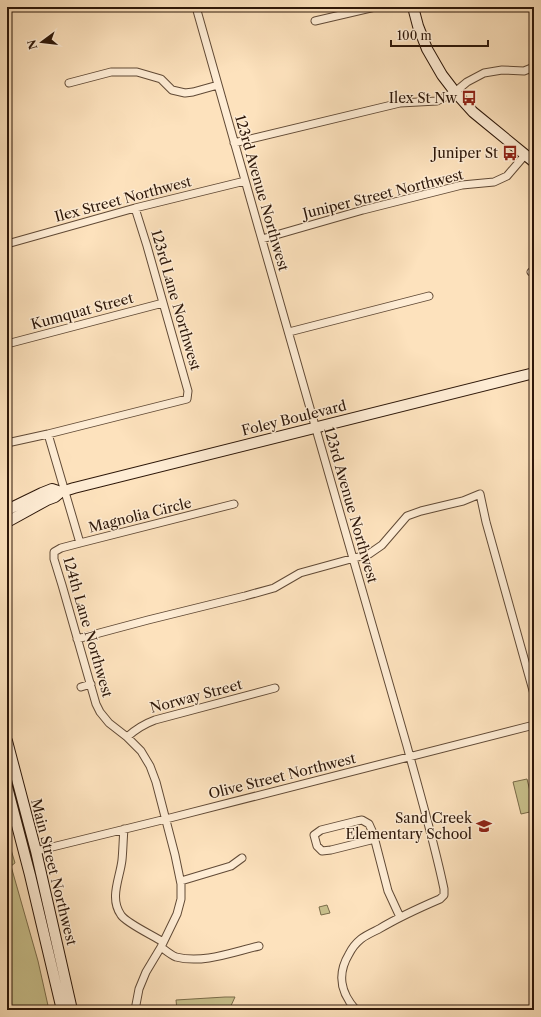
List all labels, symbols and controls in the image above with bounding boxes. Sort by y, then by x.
north arrow [22,22,62,62]
scale bar [391,22,488,48]
text: 100 m [397,28,432,43]
text: N [24,38,40,51]
place label: Ilex St Nw [389,89,457,107]
bus stop icon: Ilex St Nw [460,89,478,107]
street label: 123rd Avenue Northwest [231,113,293,273]
place label: Juniper St [430,144,498,162]
bus stop icon: Juniper St [501,144,519,162]
street label: Juniper Street Northwest [299,165,465,223]
street label: Ilex Street Northwest [53,172,193,226]
street label: 123rd Lane Northwest [147,228,205,372]
street label: Kumquat Street [29,289,135,333]
street label: Foley Boulevard [240,396,349,440]
street label: 123rd Avenue Northwest [320,425,382,585]
street label: Magnolia Circle [87,493,194,537]
street label: 124th Lane Northwest [59,555,117,699]
street label: Norway Street [148,675,244,717]
street label: Olive Street Northwest [207,749,357,803]
street label: Main Street Northwest [27,797,81,947]
place label: Sand Creek Elementary School [346,809,473,843]
school or university icon: Sand Creek Elementary School [475,817,493,835]

